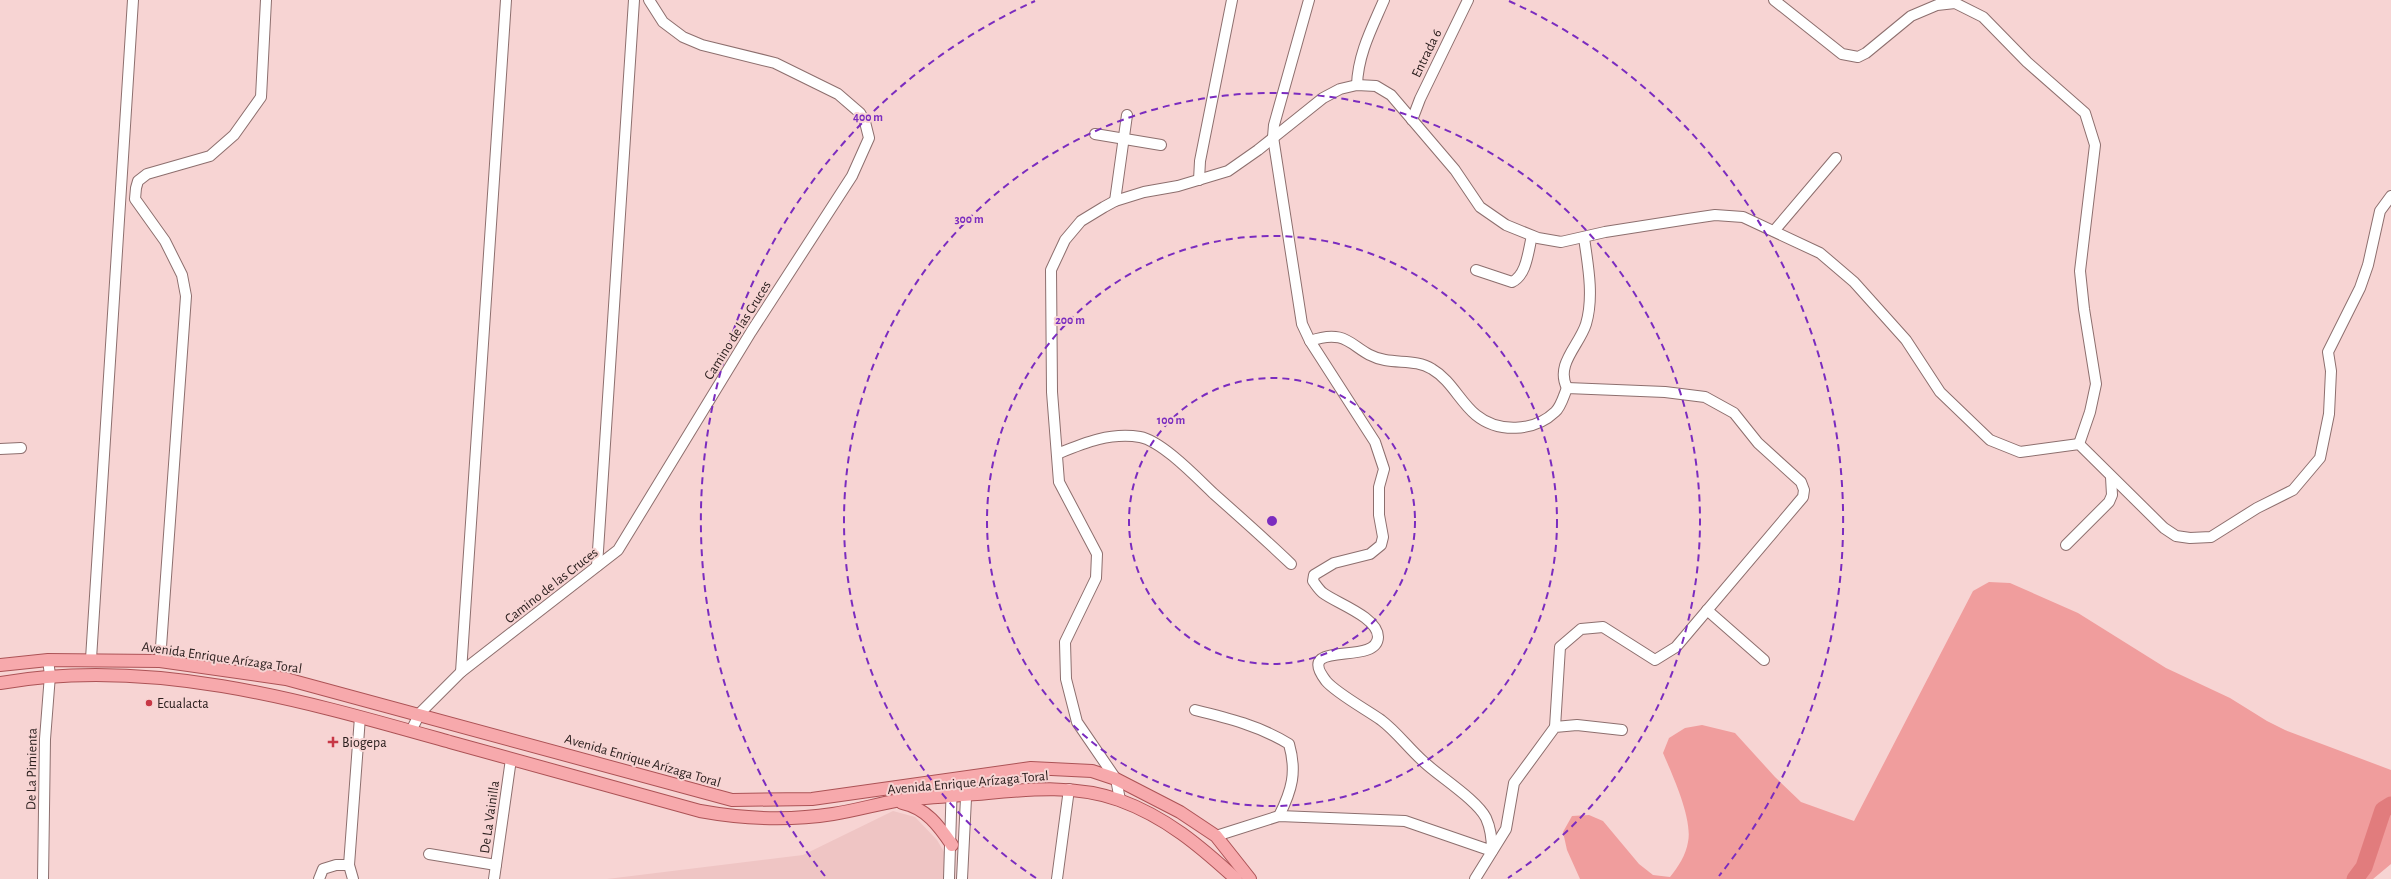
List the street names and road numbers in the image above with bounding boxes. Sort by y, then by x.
street label: Entrada 6 [1409,27,1445,80]
street label: Camino de las Cruces [702,279,774,382]
street label: Camino de las Cruces [503,545,601,626]
street label: Avenida Enrique Arízaga Toral [141,640,303,676]
street label: De La Pimienta [24,727,40,810]
street label: Avenida Enrique Arízaga Toral [563,732,722,790]
street label: Avenida Enrique Arízaga Toral [887,769,1049,797]
street label: De La Vainilla [478,779,502,854]

